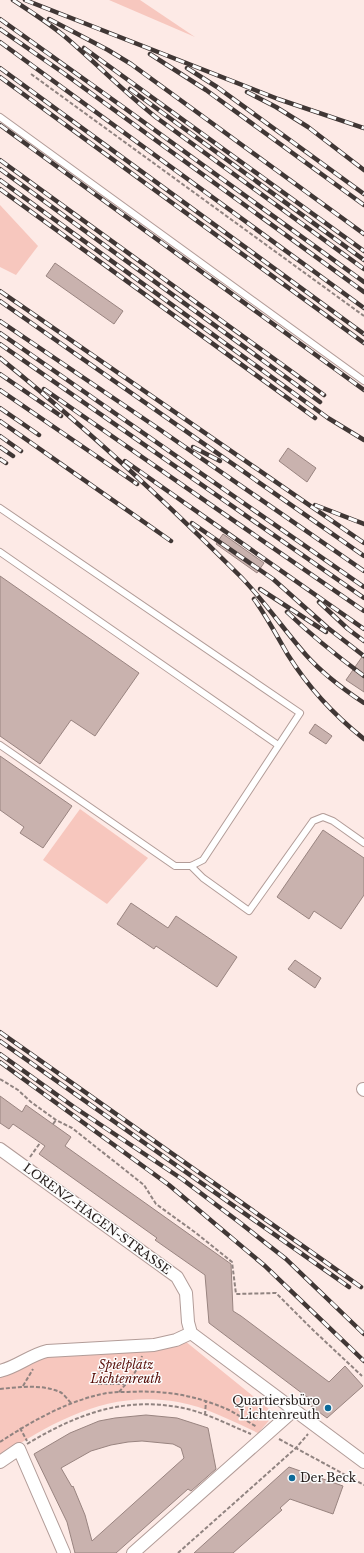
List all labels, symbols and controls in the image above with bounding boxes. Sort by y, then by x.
street label: LORENZ-HAGEN-STRASSE [20,1160,174,1278]
park label: Spielplatz Lichtenreuth [90,1357,162,1386]
place label: Quartiersbüro Lichtenreuth [232,1393,320,1422]
marker: Quartiersbüro Lichtenreuth [323,1403,333,1413]
place label: Der Beck [300,1470,357,1485]
marker: Der Beck [287,1473,297,1483]

